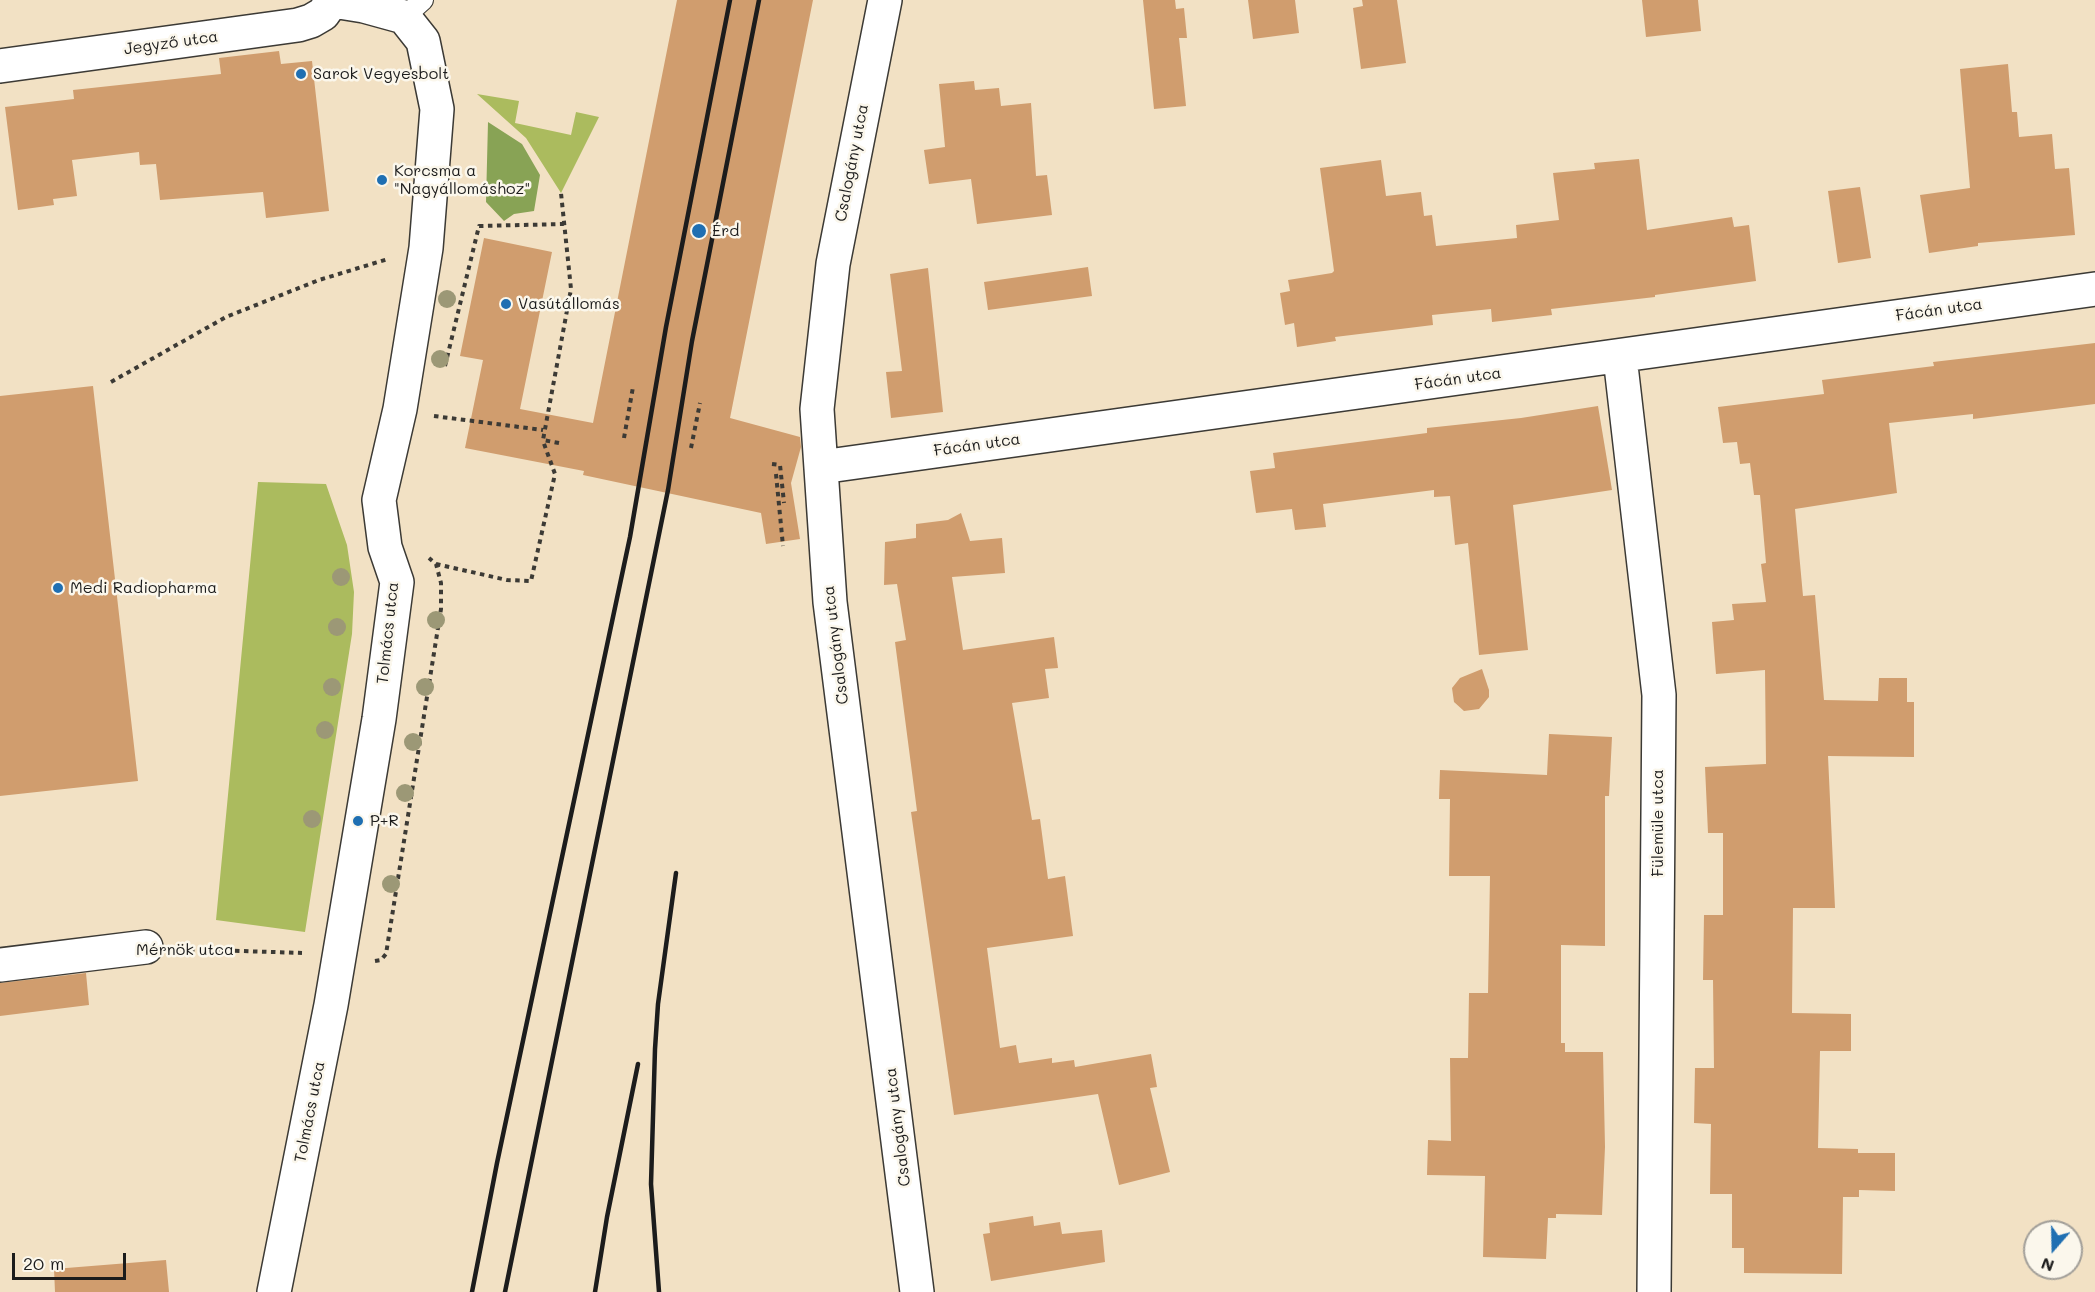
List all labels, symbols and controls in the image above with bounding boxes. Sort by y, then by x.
street label: Jegyző utca [123,27,219,59]
place label: Sarok Vegyesbolt [313,64,449,84]
marker: Sarok Vegyesbolt [294,67,308,81]
street label: Csalogány utca [831,103,873,223]
place label: Korcsma a "Nagyállomáshoz" [394,161,530,199]
marker: Korcsma a "Nagyállomáshoz" [375,173,389,187]
place label: Érd [712,221,739,241]
marker: Érd [690,222,708,240]
place label: Vasútállomás [518,294,620,314]
street label: Fácán utca [1894,294,1984,326]
marker: Vasútállomás [499,297,513,311]
street label: Fácán utca [1413,363,1503,395]
street label: Fácán utca [932,429,1022,461]
place label: Medi Radiopharma [70,578,217,598]
marker: Medi Radiopharma [51,581,65,595]
street label: Tolmács utca [373,581,403,685]
street label: Csalogány utca [819,585,853,705]
street label: Fülemüle utca [1648,769,1668,877]
place label: P+R [370,811,399,831]
marker: P+R [351,814,365,828]
street label: Mérnök utca [136,940,234,960]
street label: Tolmács utca [291,1060,329,1164]
street label: Csalogány utca [881,1067,915,1187]
north arrow [2023,1220,2083,1280]
scale bar [15,1241,129,1279]
text: 20 m [23,1251,64,1275]
text: N [2038,1254,2057,1277]

